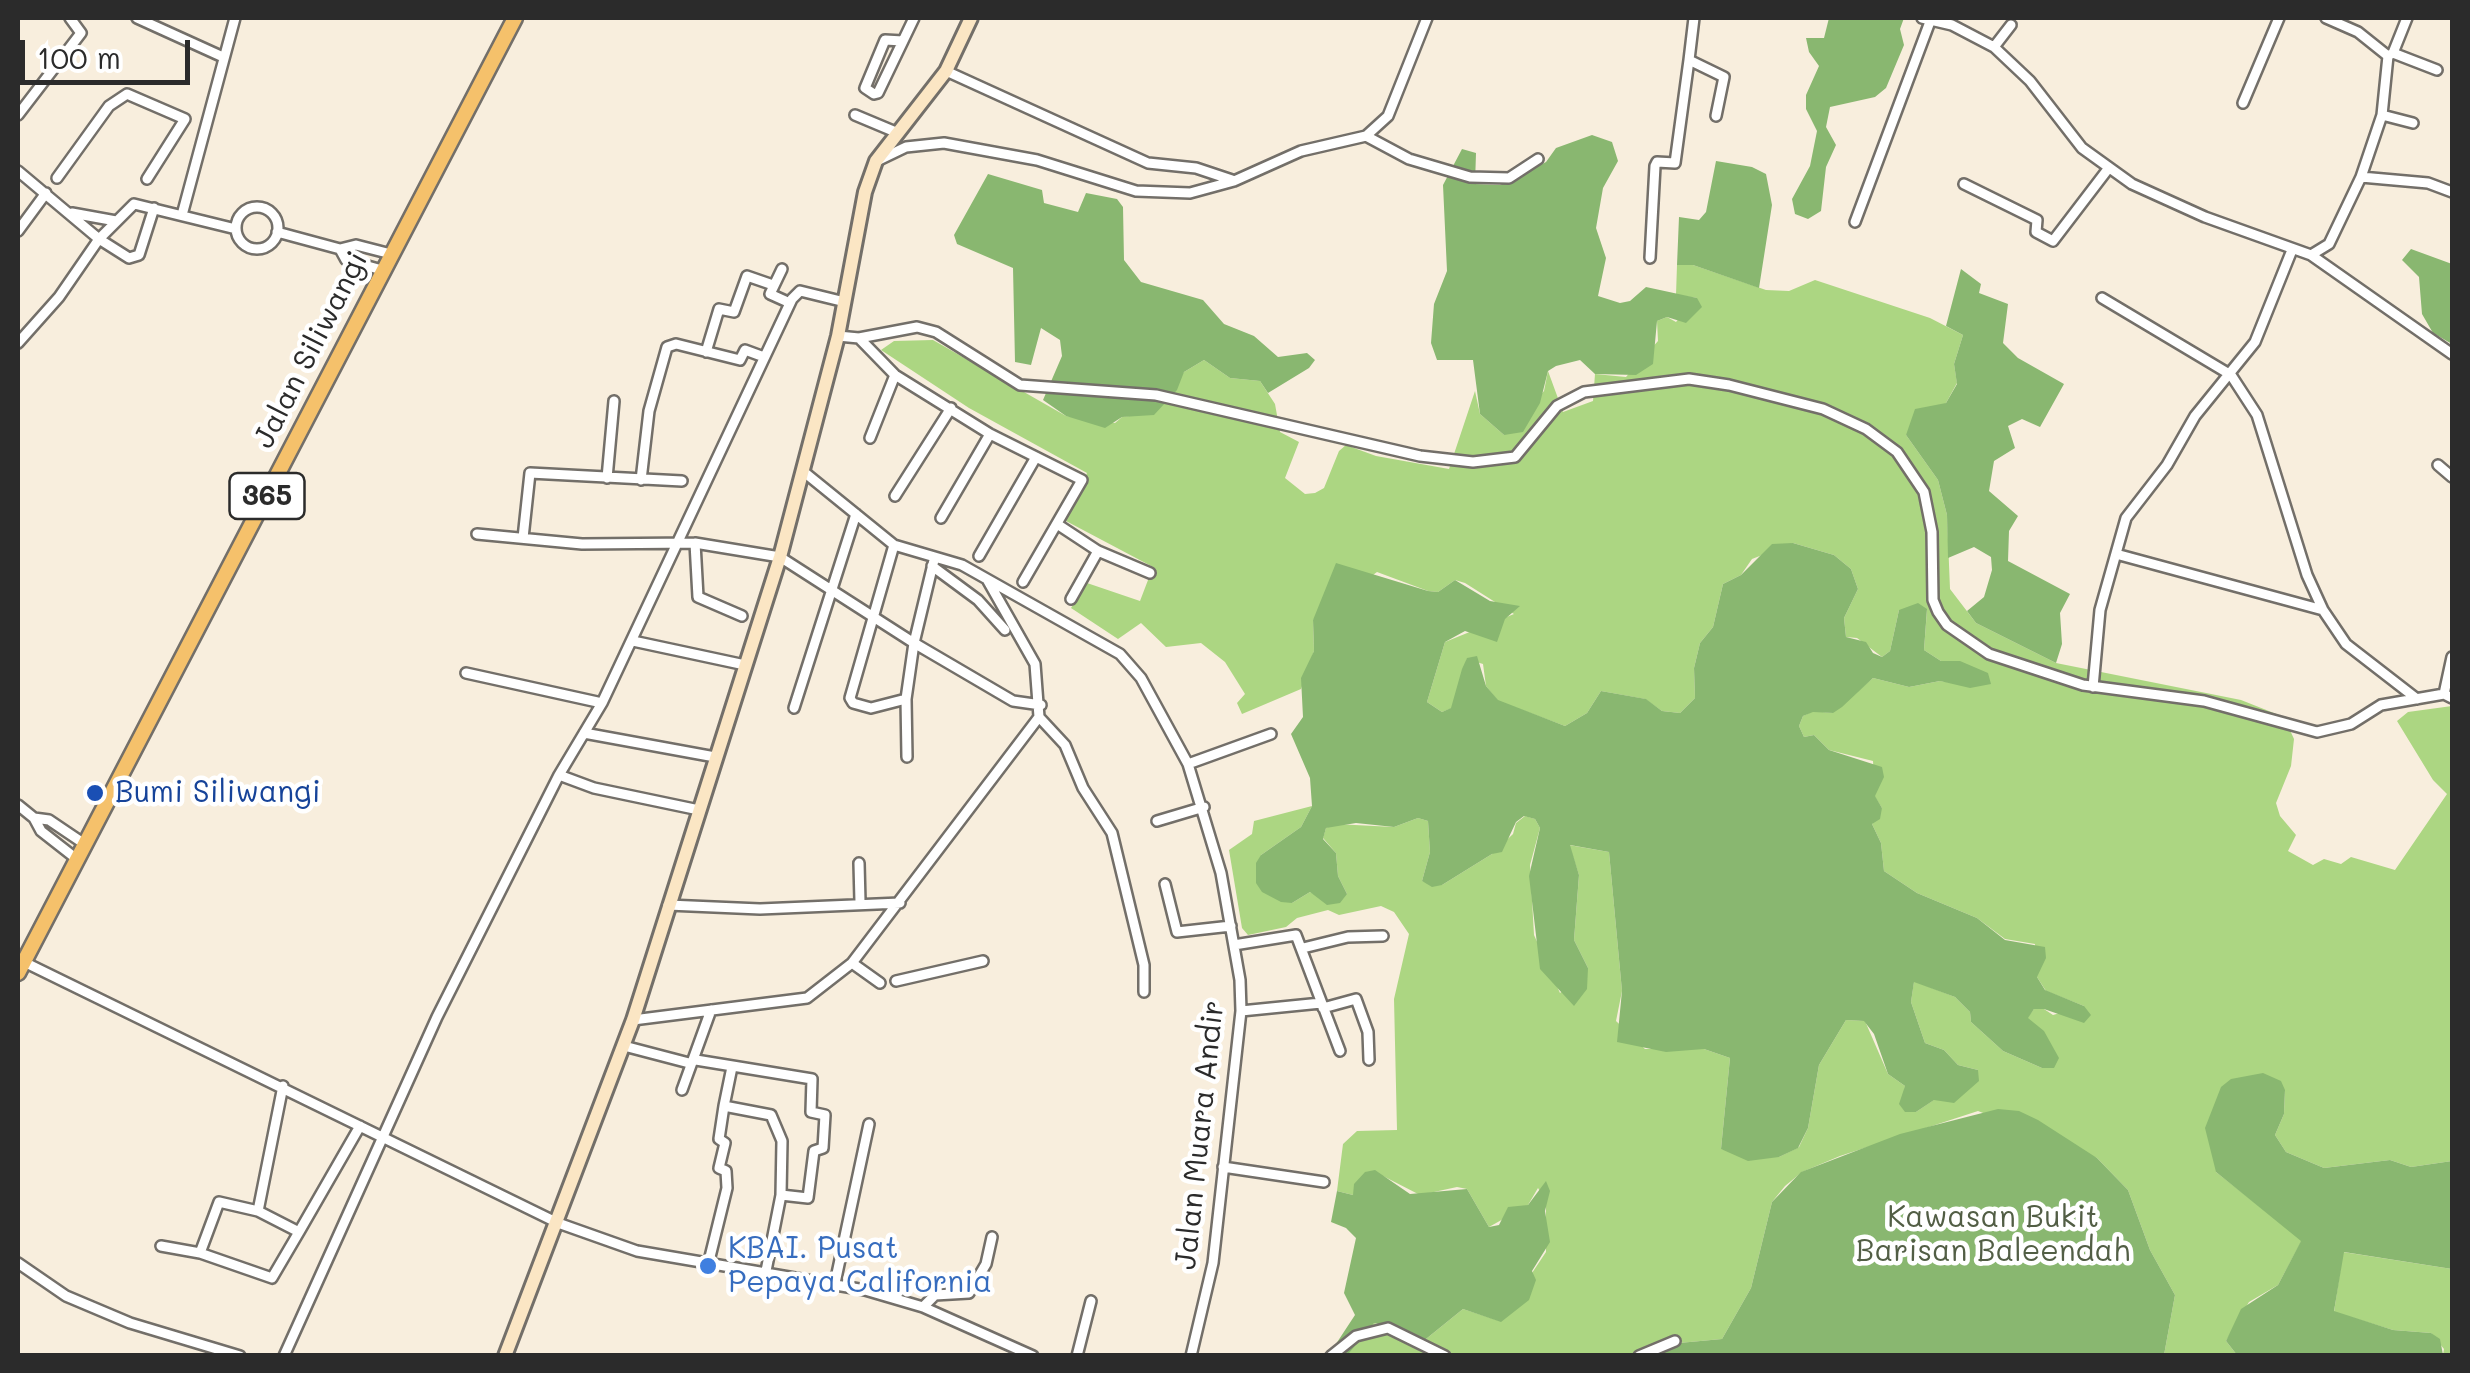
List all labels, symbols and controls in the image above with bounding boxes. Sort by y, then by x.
scale bar [25,20,195,82]
text: 100 m [37,37,121,77]
street label: Jalan Siliwangi [246,246,376,454]
road number: 365 [230,473,304,519]
place label: Bumi Siliwangi [115,775,321,811]
marker: Bumi Siliwangi [84,782,106,804]
street label: Jalan Muara Andir [1168,999,1232,1271]
park label: Kawasan Bukit Barisan Baleendah [1856,1200,2130,1270]
place label: KBAI. Pusat Pepaya California [728,1231,992,1302]
marker: KBAI. Pusat Pepaya California [697,1255,719,1277]

